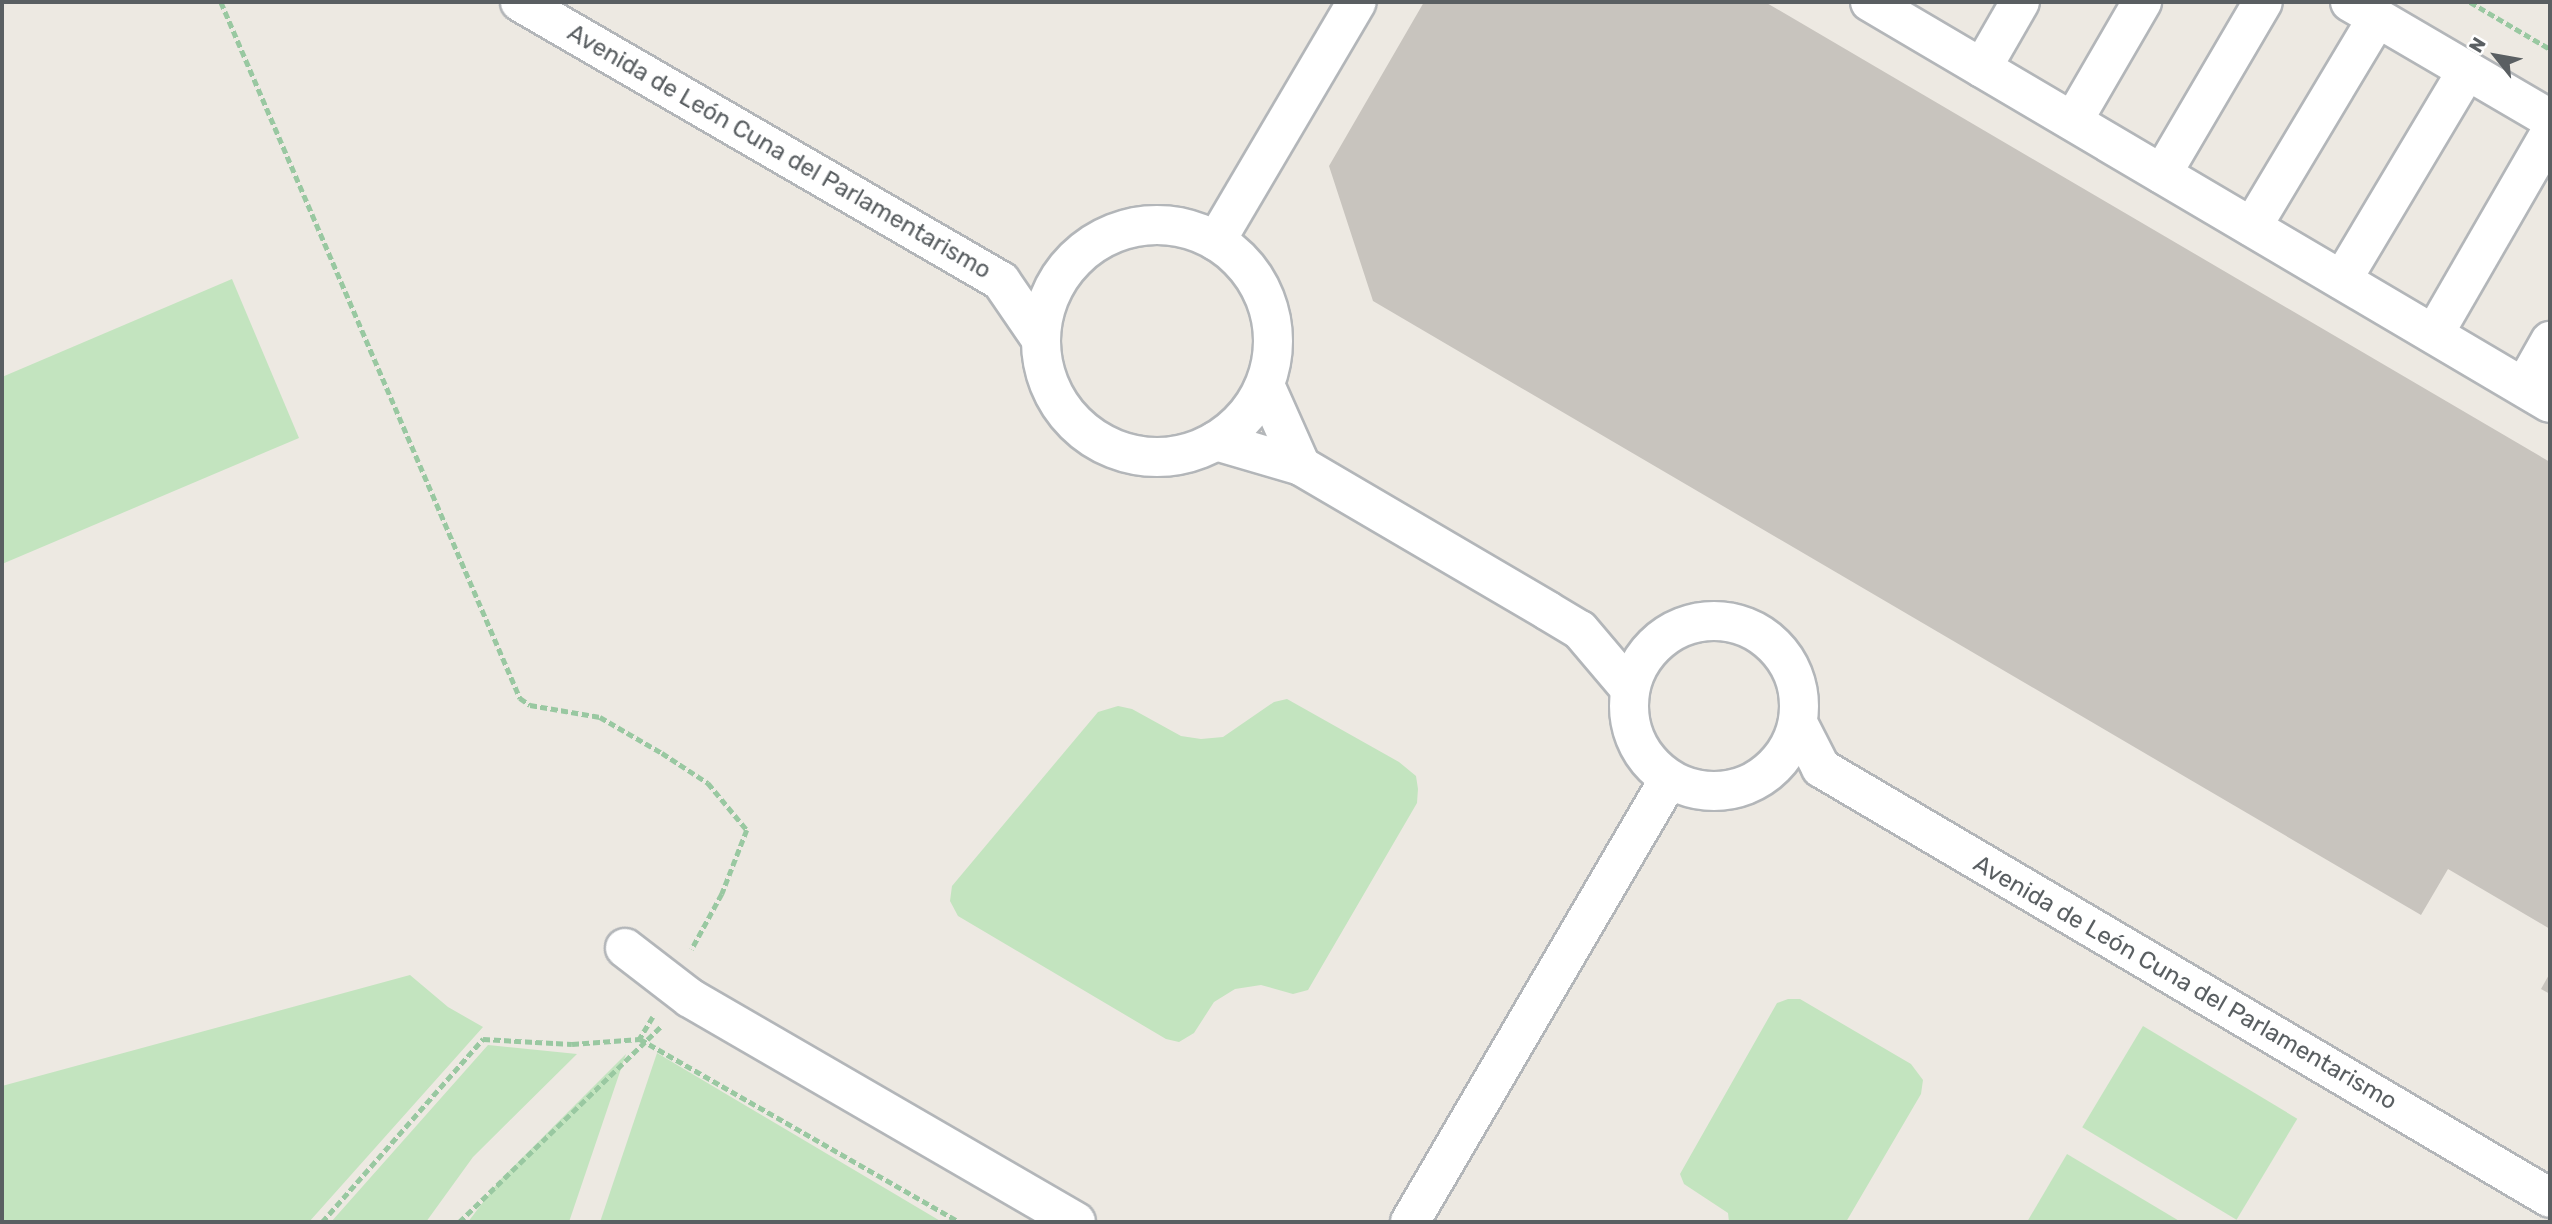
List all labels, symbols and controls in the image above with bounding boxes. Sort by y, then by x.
street label: Avenida de León Cuna del Parlamentarismo [562,19,996,285]
north arrow [2461,21,2531,91]
text: N [2464,33,2491,57]
street label: Avenida de León Cuna del Parlamentarismo [1968,850,2402,1116]

